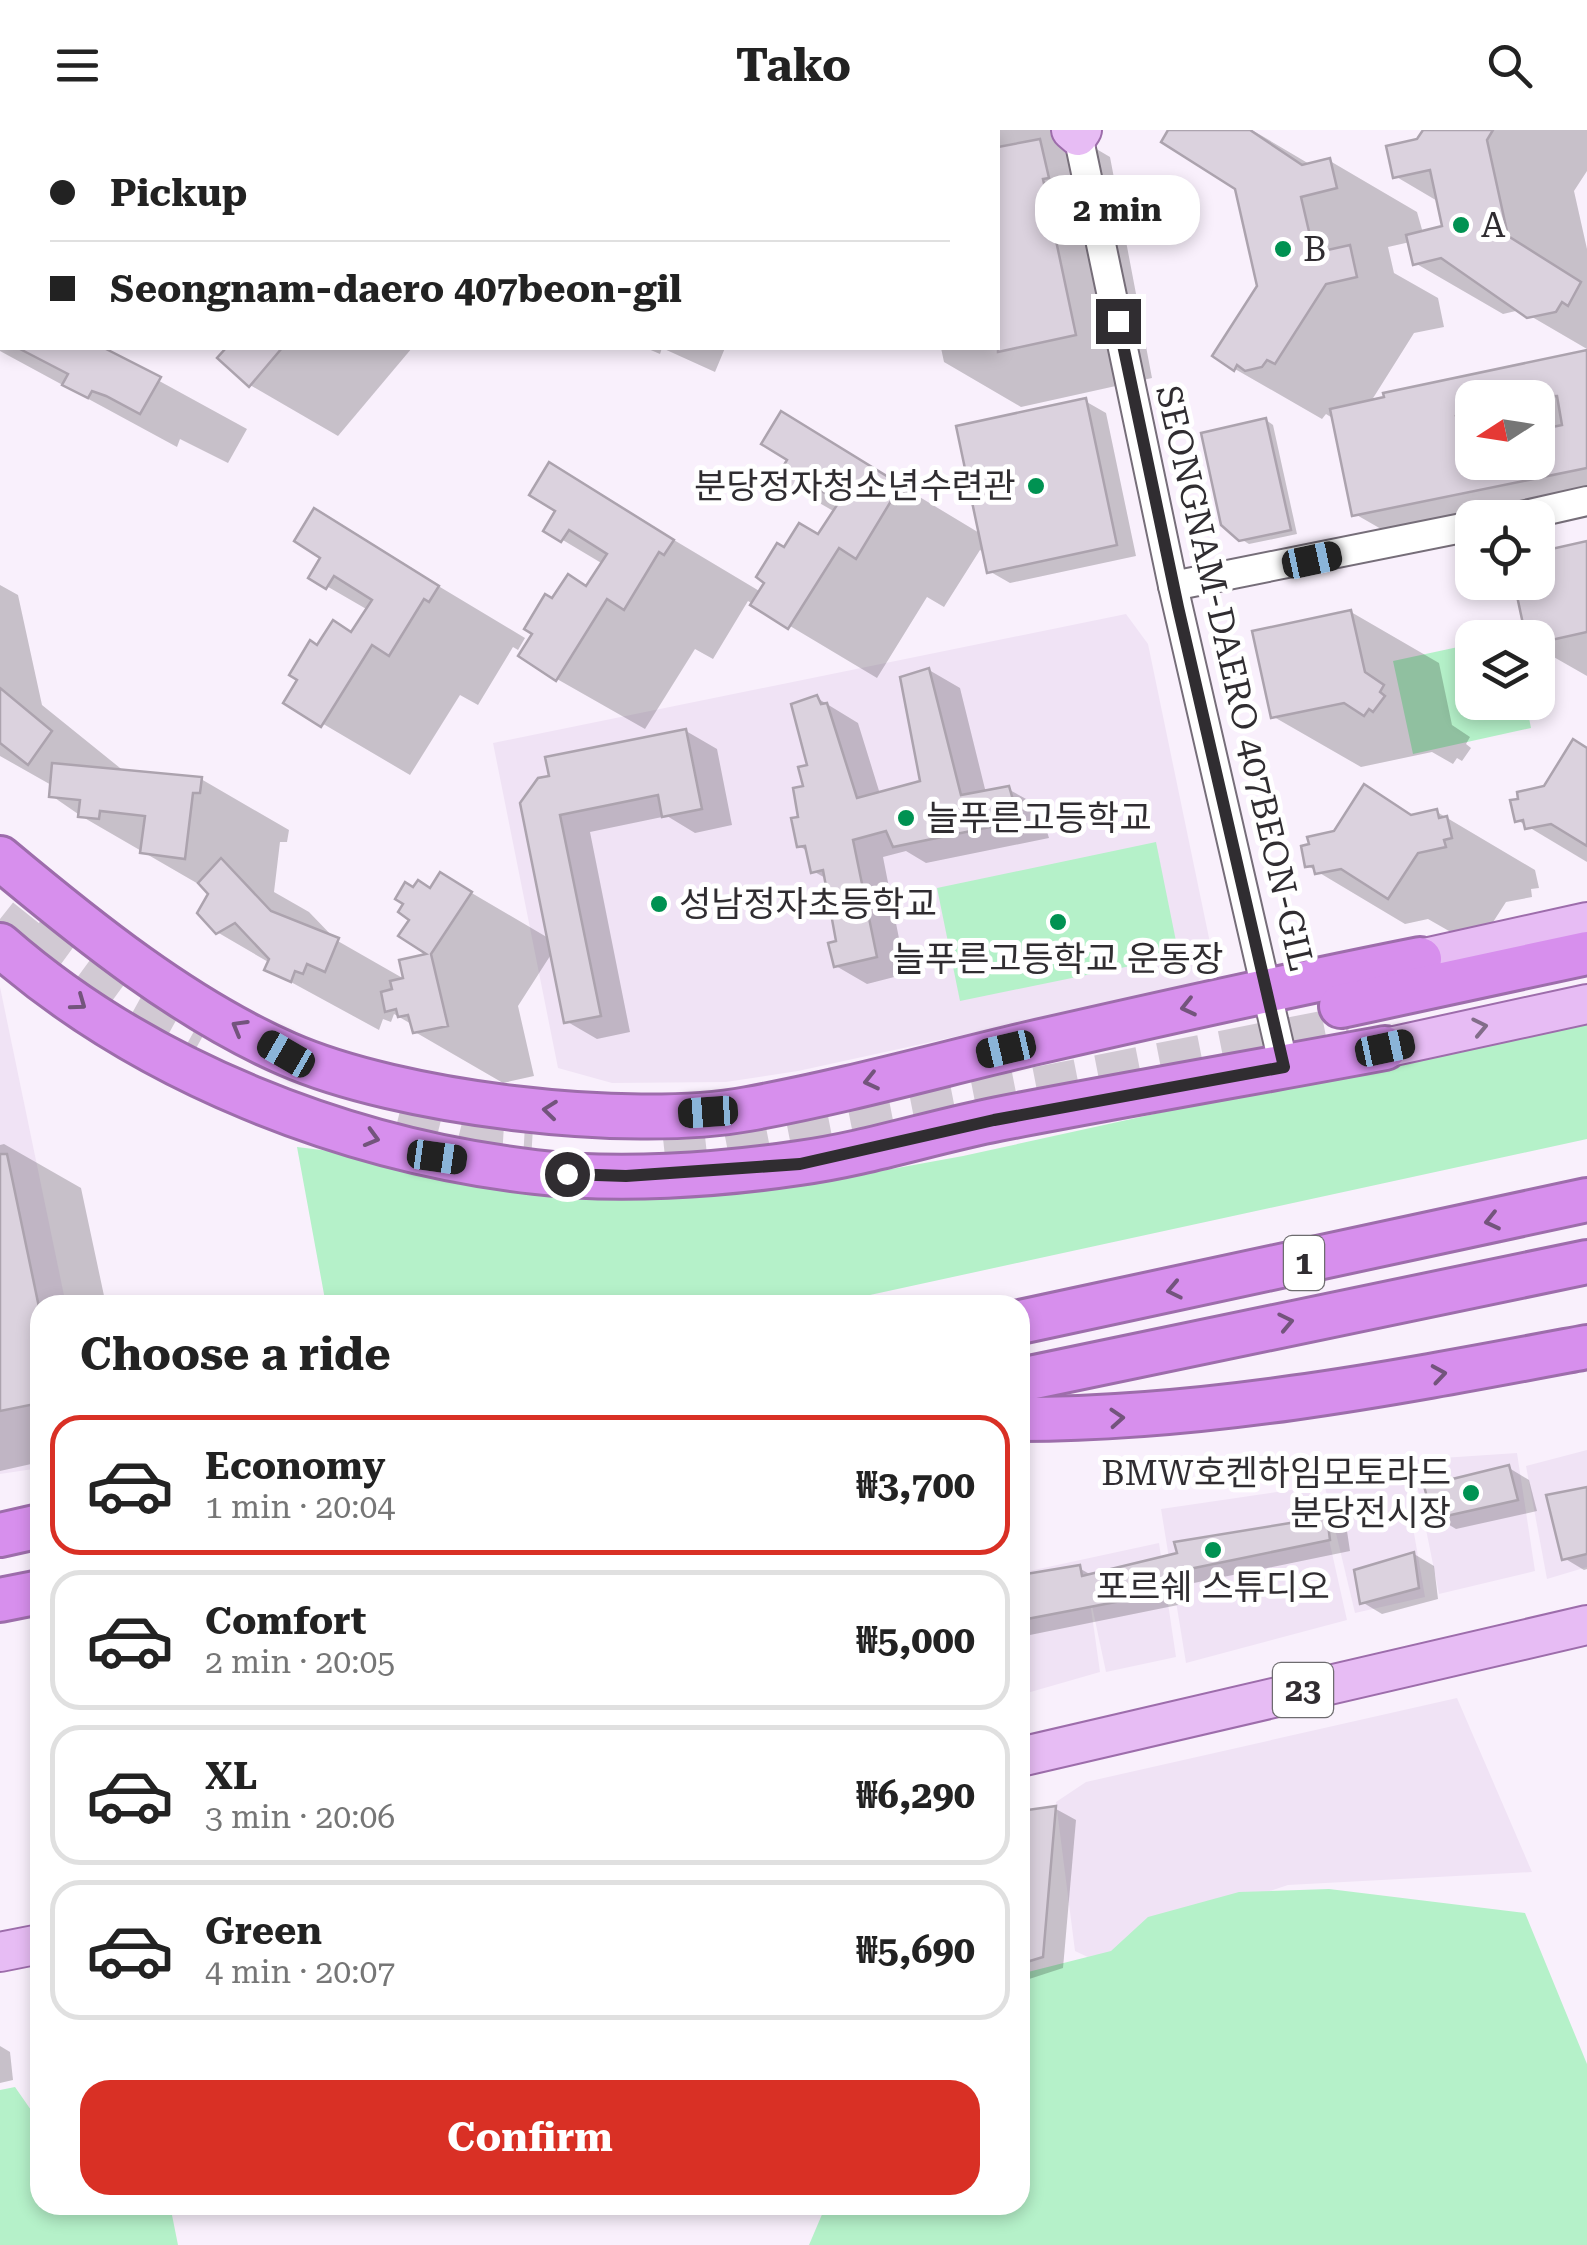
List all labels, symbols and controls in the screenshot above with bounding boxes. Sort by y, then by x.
icon: menu [50,38,105,93]
icon: search [1482,38,1537,93]
text: Tako [736,39,851,92]
text: Pickup [110,171,247,215]
callout: 2 min [1036,176,1200,246]
text: 2 min [1073,191,1162,229]
place label: A [1481,205,1506,246]
marker: A [1450,214,1472,236]
place label: B [1303,229,1326,270]
marker: B [1272,238,1294,260]
text: Seongnam-daero 407beon-gil [110,267,682,311]
route end [1096,299,1141,344]
north arrow [1455,380,1555,480]
map controls [1455,380,1555,720]
street label: SEONGNAM-DAERO 407BEON-GIL [1147,382,1322,975]
place label: 분당정자청소년수련관 [694,466,1016,507]
marker: 분당정자청소년수련관 [1025,475,1047,497]
button: locate [1455,500,1555,600]
car [1280,539,1344,581]
button: layers [1455,620,1555,720]
place label: 늘푸른고등학교 [926,798,1151,839]
marker: 늘푸른고등학교 [895,807,917,829]
place label: 성남정자초등학교 [679,884,937,925]
marker: 성남정자초등학교 [648,893,670,915]
marker: 늘푸른고등학교 운동장 [1047,911,1069,933]
place label: 늘푸른고등학교 운동장 [893,939,1223,980]
one-way arrow [67,991,86,1009]
one-way arrow [1180,995,1197,1016]
one-way arrow [1471,1018,1488,1039]
one-way arrow [232,1020,250,1039]
car [253,1026,319,1082]
car [1353,1027,1417,1069]
car [973,1028,1039,1070]
one-way arrow [863,1069,880,1090]
car [677,1095,739,1129]
one-way arrow [541,1099,557,1121]
one-way arrow [363,1126,380,1147]
car [405,1138,469,1176]
route start [545,1152,590,1197]
one-way arrow [1484,1209,1501,1230]
road number: 1 [1284,1236,1324,1290]
one-way arrow [1166,1279,1183,1300]
one-way arrow [1277,1313,1294,1334]
text: Choose a ride [80,1328,391,1381]
one-way arrow [1431,1365,1448,1386]
one-way arrow [1110,1408,1126,1429]
icon: car [85,1440,175,1530]
text: Economy [205,1444,385,1488]
place label: BMW호켄하임모토라드 분당전시장 [1101,1453,1451,1534]
text: ₩3,700 [856,1463,975,1507]
marker: BMW호켄하임모토라드 분당전시장 [1460,1482,1482,1504]
text: 1 min · 20:04 [205,1488,395,1526]
marker: 포르쉐 스튜디오 [1202,1539,1224,1561]
place label: 포르쉐 스튜디오 [1096,1567,1330,1608]
icon: car [85,1595,175,1685]
text: Comfort [205,1599,366,1643]
text: ₩5,000 [856,1618,975,1662]
text: 2 min · 20:05 [205,1643,395,1681]
road number: 23 [1273,1663,1333,1717]
icon: car [85,1750,175,1840]
text: XL [205,1754,257,1798]
text: ₩6,290 [856,1773,975,1817]
text: 3 min · 20:06 [205,1798,395,1836]
icon: car [85,1905,175,1995]
text: Green [205,1909,322,1953]
text: ₩5,690 [856,1928,975,1972]
text: 4 min · 20:07 [205,1953,395,1991]
button: Confirm [80,2080,980,2195]

